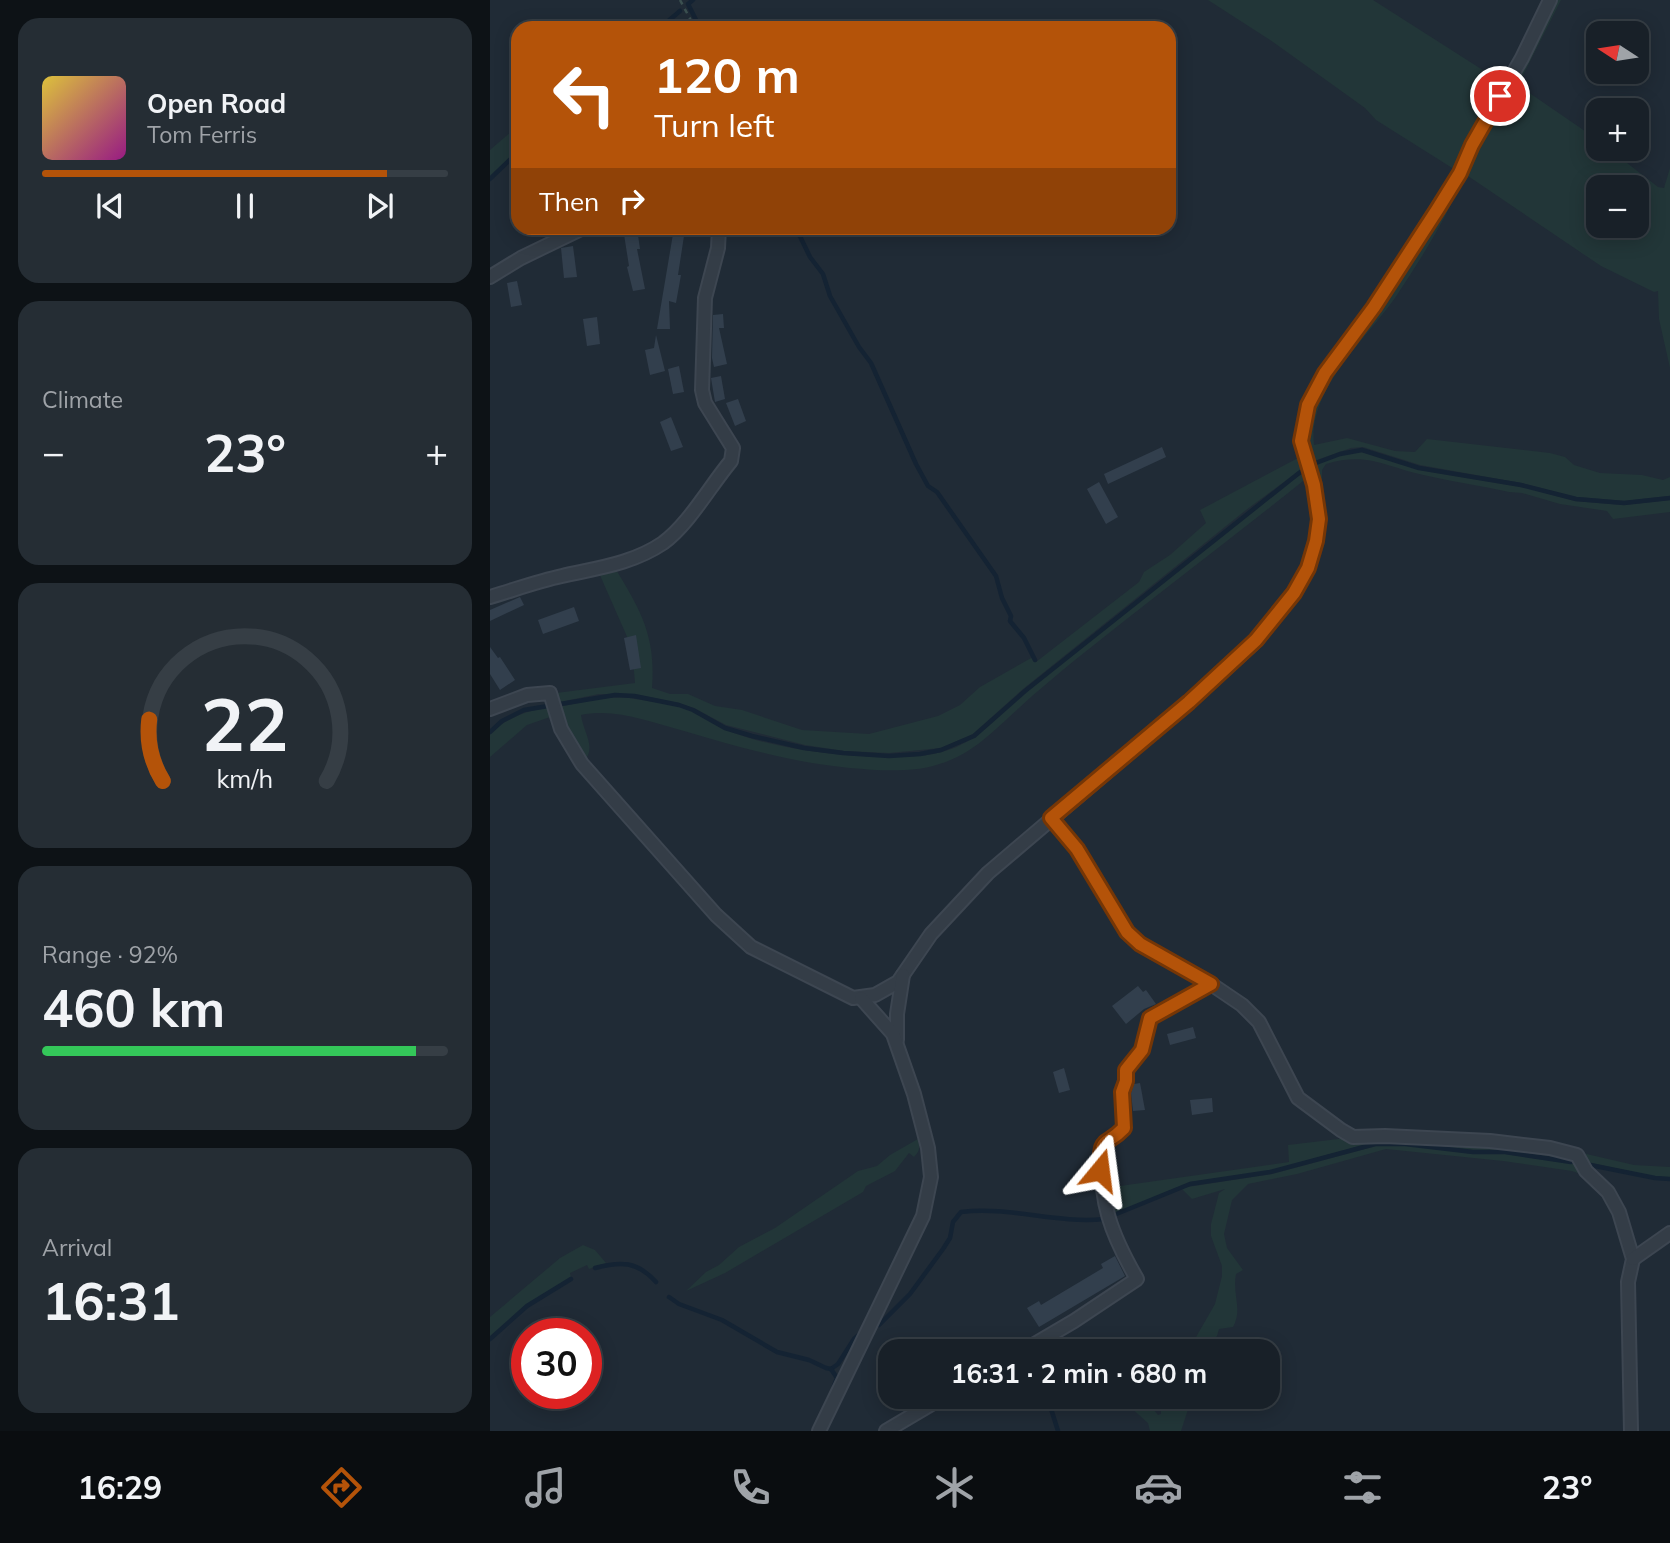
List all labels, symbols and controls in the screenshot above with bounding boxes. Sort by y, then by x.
north arrow [1586,21,1648,84]
map controls [1586,21,1649,238]
text: 120 m [654,44,800,105]
icon: left [539,49,630,140]
pin [1470,66,1530,126]
icon: arrive [1481,77,1519,115]
text: Open Road [147,87,286,120]
button: + [1586,98,1649,161]
text: Turn left [654,105,774,145]
text: Tom Ferris [147,120,257,149]
button: − [1586,175,1649,238]
icon: right [613,182,651,220]
text: Then [539,185,599,218]
icon: previous [91,187,129,225]
icon: pause [226,187,264,225]
icon: next [361,187,399,225]
text: Climate [42,385,123,414]
text: 23° [204,420,286,485]
text: − [42,428,65,476]
text: + [425,428,448,476]
text: 22 [201,679,289,770]
text: km/h [217,763,273,794]
text: Range · 92% [42,940,178,969]
text: 460 km [42,975,225,1040]
position arrow [1063,1133,1137,1207]
text: Arrival [42,1233,112,1262]
text: 16:31 [42,1268,180,1333]
speed limit sign: 30 [511,1318,602,1409]
text: 16:31 · 2 min · 680 m [951,1357,1207,1390]
icon: directions [317,1463,366,1512]
icon: music [521,1463,570,1512]
icon: phone [726,1463,775,1512]
icon: climate [930,1463,979,1512]
icon: car [1134,1463,1183,1512]
icon: filters [1338,1463,1387,1512]
text: 16:29 [78,1467,162,1507]
text: 23° [1542,1467,1592,1507]

